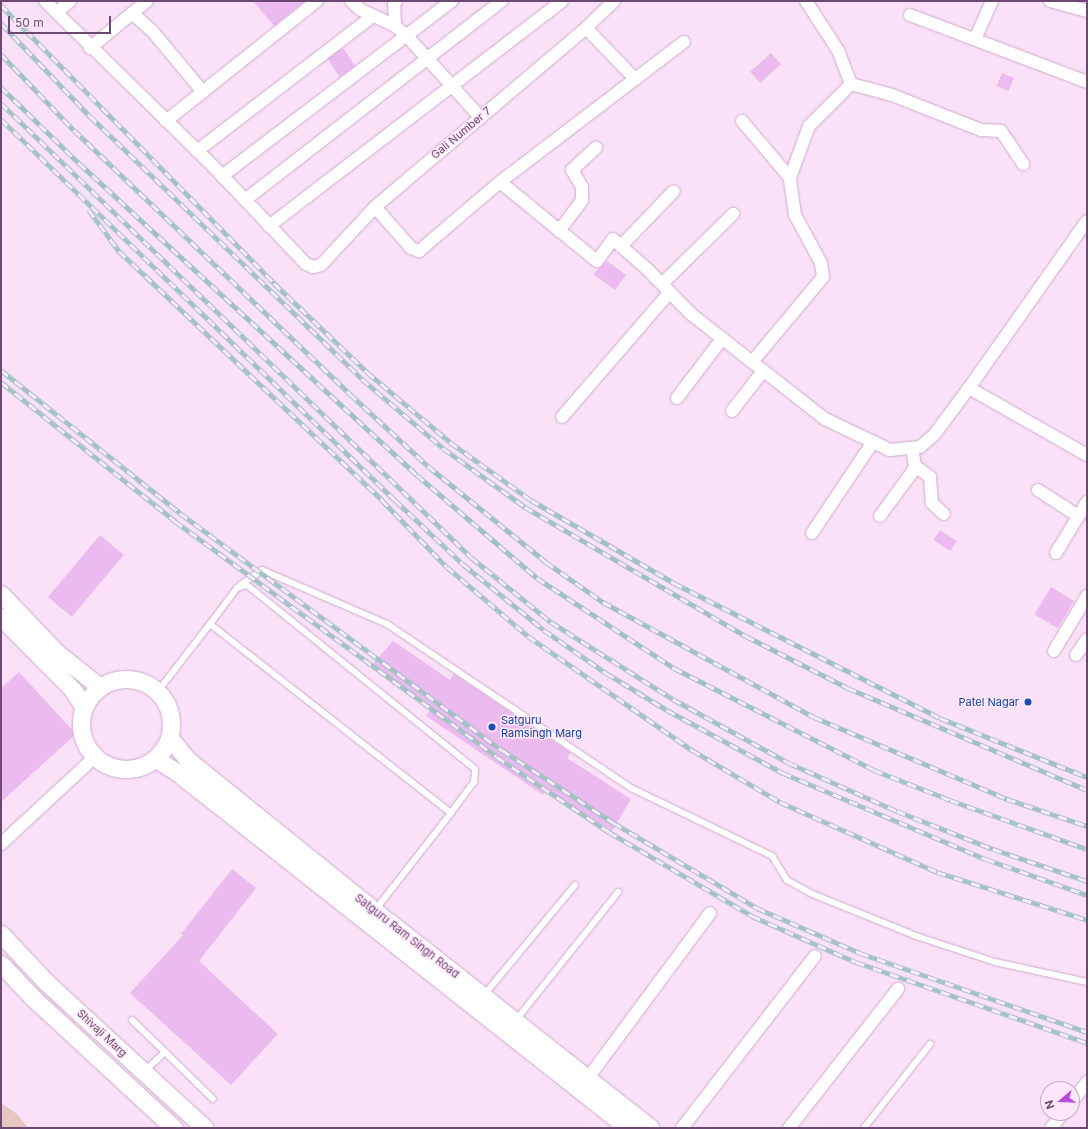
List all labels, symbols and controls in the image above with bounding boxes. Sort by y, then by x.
scale bar [10,8,113,34]
text: 50 m [15,15,44,30]
street label: Gali Number 7 [428,104,494,162]
place label: Patel Nagar [959,695,1019,709]
marker: Patel Nagar [1022,696,1034,708]
place label: Satguru Ramsingh Marg [501,714,582,740]
marker: Satguru Ramsingh Marg [486,721,498,733]
street label: Satguru Ram Singh Road [352,891,462,981]
street label: Shivaji Marg [74,1006,130,1060]
north arrow [1040,1081,1080,1121]
text: N [1042,1098,1058,1111]

